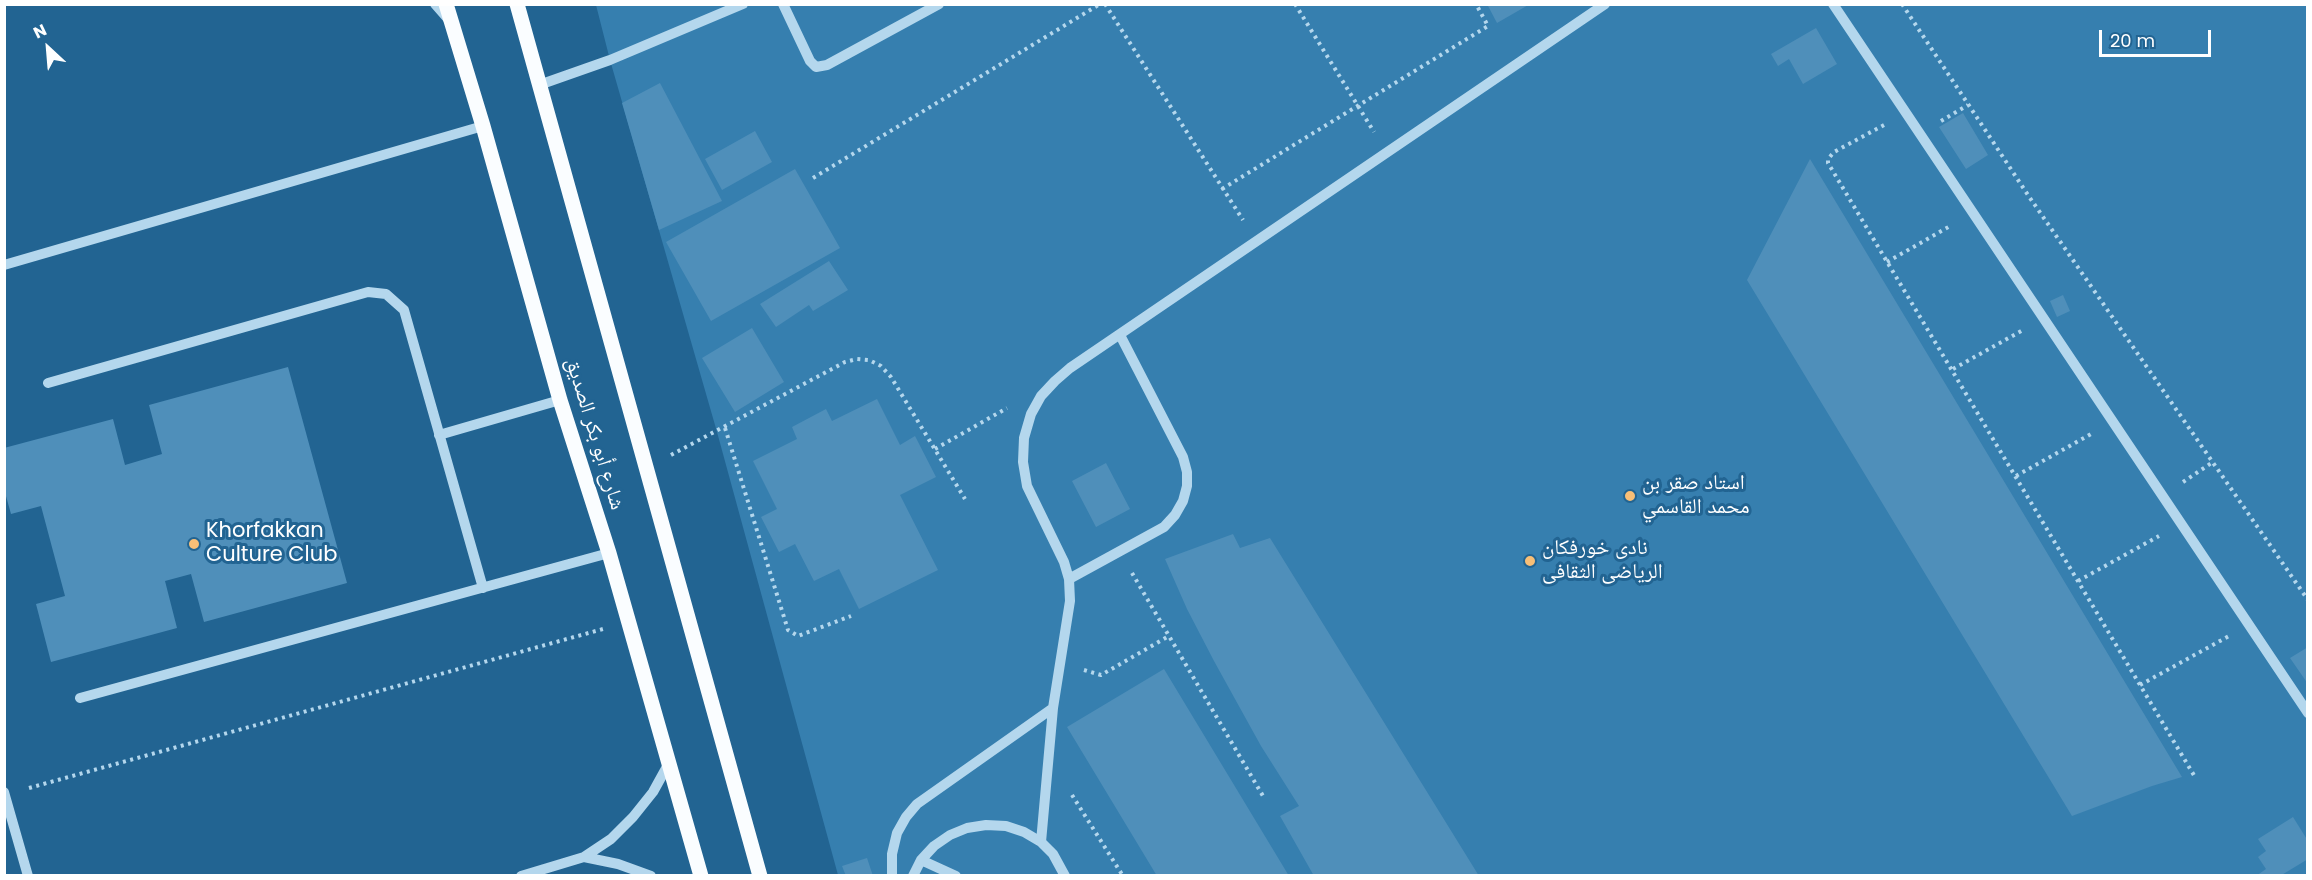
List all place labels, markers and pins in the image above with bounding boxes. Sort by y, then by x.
place label: استاد صقر بن محمد القاسمي [1642,471,1750,521]
marker: استاد صقر بن محمد القاسمي [1623,489,1637,503]
place label: Khorfakkan Culture Club [206,519,337,569]
place label: نادى خورفكان الرياضى الثقافى [1542,536,1663,586]
marker: Khorfakkan Culture Club [187,537,201,551]
marker: نادى خورفكان الرياضى الثقافى [1523,554,1537,568]

